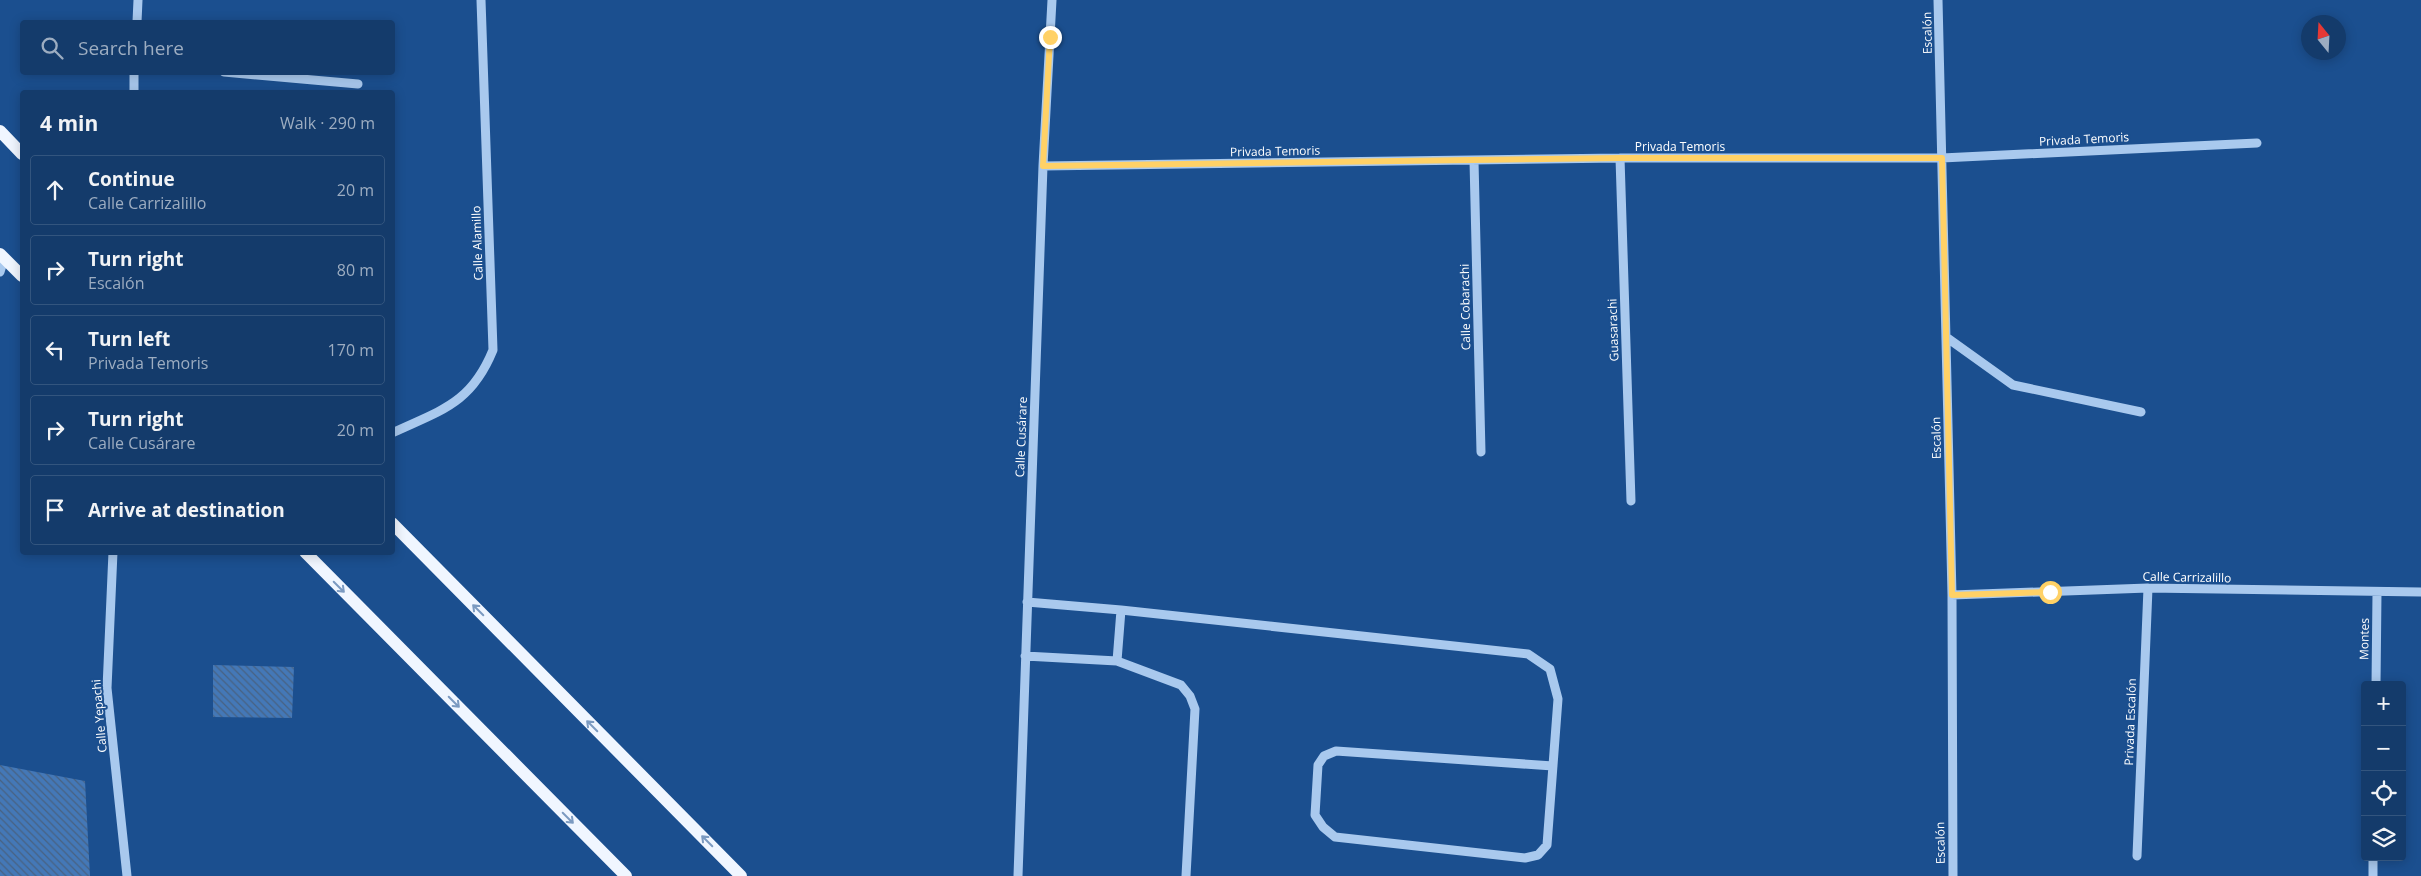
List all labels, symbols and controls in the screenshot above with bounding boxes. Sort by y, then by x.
street label: Escalón [1918,12,1936,54]
north arrow [2301,15,2346,60]
search box [20,20,395,75]
route end [1039,26,1062,49]
icon: search [38,34,66,62]
text: Search here [78,35,184,61]
text: 4 min [40,109,98,137]
text: Walk · 290 m [280,112,375,134]
street label: Privada Temoris [2038,128,2130,150]
street label: Privada Temoris [1635,138,1725,155]
street label: Privada Temoris [1230,142,1321,160]
text: Continue [88,166,175,192]
icon: ahead [41,176,69,204]
text: 20 m [337,179,374,201]
text: Calle Carrizalillo [88,192,206,214]
street label: Calle Alamillo [467,205,487,281]
text: Turn right [88,246,183,272]
icon: right [41,256,69,284]
text: 80 m [337,259,374,281]
street label: Calle Cobarachi [1456,264,1474,350]
text: Escalón [88,272,145,294]
street label: Guasarachi [1603,298,1623,362]
text: Turn left [88,326,170,352]
icon: left [41,336,69,364]
text: 170 m [328,339,374,361]
text: Privada Temoris [88,352,208,374]
street label: Calle Cusárare [1011,396,1031,478]
text: Turn right [88,406,183,432]
icon: right [41,416,69,444]
street label: Escalón [1927,417,1945,459]
text: 20 m [337,419,374,441]
text: Calle Cusárare [88,432,196,454]
icon: arrive [41,496,69,524]
text: Arrive at destination [88,497,285,523]
street label: Calle Carrizalillo [2142,568,2232,586]
one-way arrow [333,581,345,593]
route start [2039,581,2062,604]
one-way arrow [472,604,485,616]
street label: Montes [2355,618,2373,660]
street label: Privada Escalón [2120,678,2140,766]
street label: Calle Yepachi [87,679,111,753]
map controls [2361,681,2406,861]
button: + [2361,681,2406,726]
one-way arrow [447,696,459,708]
one-way arrow [587,720,599,732]
button: − [2361,726,2406,771]
button: locate [2361,771,2406,816]
one-way arrow [562,812,574,824]
button: layers [2361,816,2406,861]
street label: Escalón [1931,822,1949,864]
one-way arrow [701,836,713,848]

